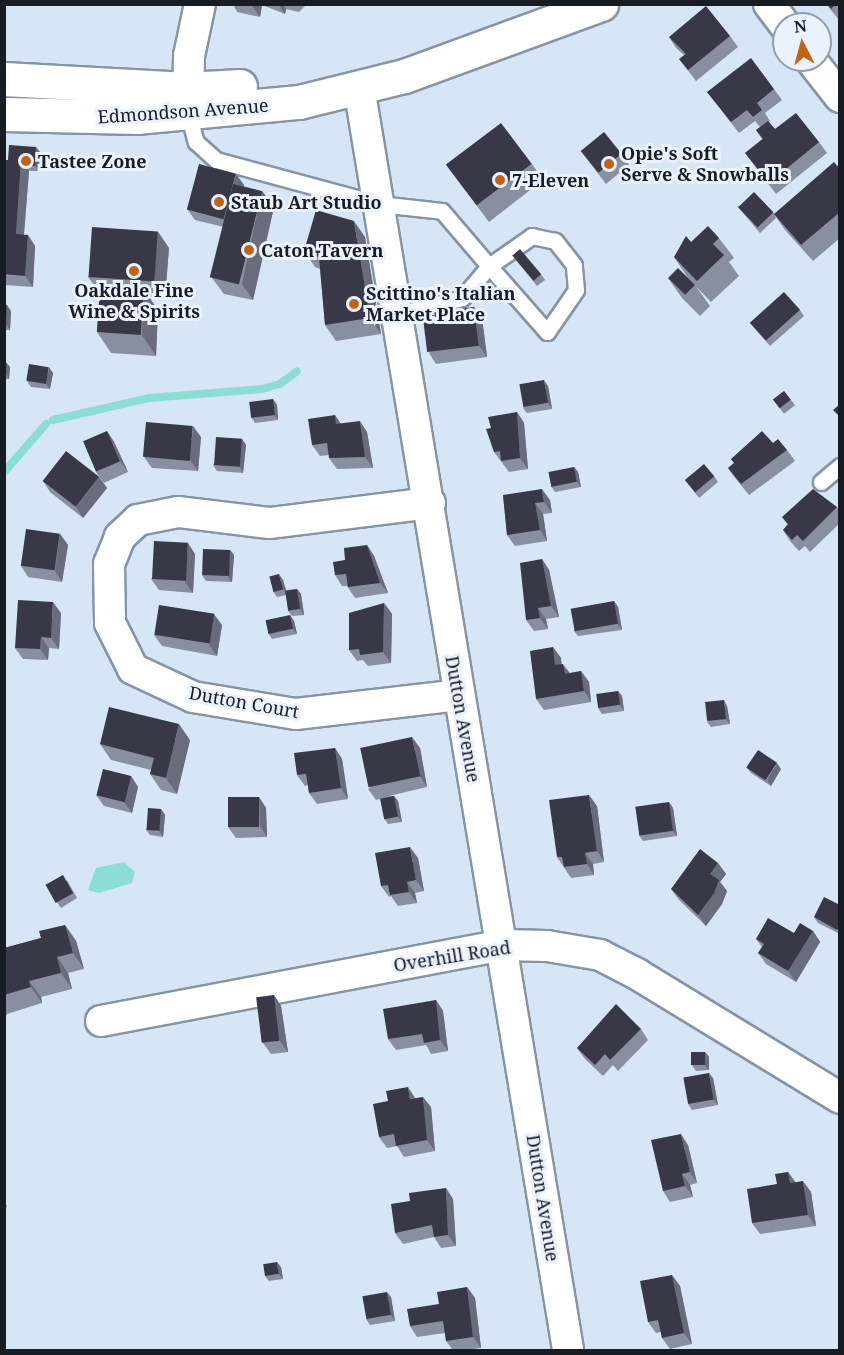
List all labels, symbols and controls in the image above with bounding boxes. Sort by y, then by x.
north arrow [772,12,832,72]
text: N [793,14,808,38]
street label: Edmondson Avenue [97,94,269,128]
place label: Opie's Soft Serve & Snowballs [621,143,789,186]
place label: Tastee Zone [38,150,147,172]
marker: Tastee Zone [19,154,33,168]
marker: Opie's Soft Serve & Snowballs [602,157,616,171]
place label: 7-Eleven [512,169,589,191]
marker: 7-Eleven [493,173,507,187]
place label: Staub Art Studio [231,191,382,213]
marker: Staub Art Studio [212,195,226,209]
place label: Caton Tavern [261,239,384,261]
marker: Caton Tavern [242,243,256,257]
marker: Oakdale Fine Wine & Spirits [127,264,141,278]
place label: Oakdale Fine Wine & Spirits [68,280,200,322]
place label: Scittino's Italian Market Place [366,283,516,326]
marker: Scittino's Italian Market Place [347,297,361,311]
street label: Dutton Avenue [441,654,485,784]
street label: Dutton Court [187,682,301,722]
street label: Overhill Road [392,936,512,976]
street label: Dutton Avenue [522,1133,564,1263]

